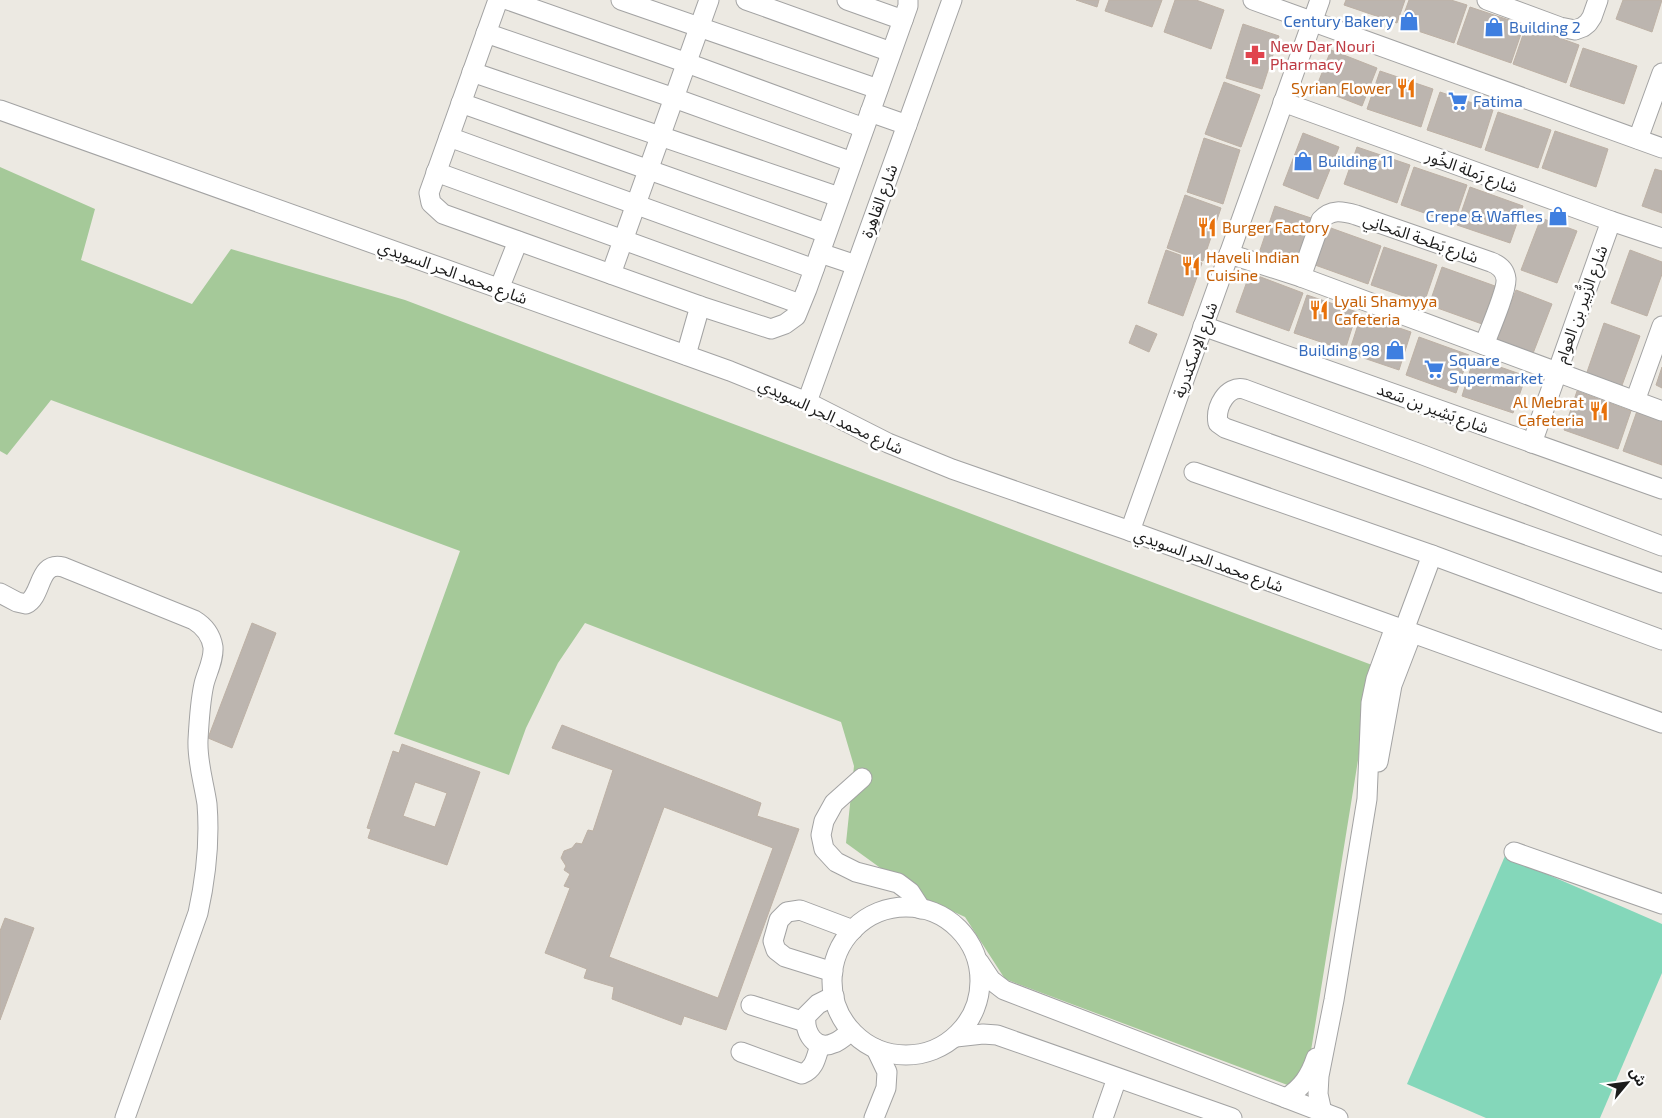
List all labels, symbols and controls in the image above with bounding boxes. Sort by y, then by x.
shop icon: Century Bakery [1398,10,1420,32]
place label: Century Bakery [1284,11,1395,30]
shop icon: Building 2 [1483,16,1505,38]
place label: Building 2 [1509,17,1581,36]
place label: New Dar Nouri Pharmacy [1270,36,1375,73]
pharmacy icon: New Dar Nouri Pharmacy [1244,44,1266,66]
restaurant icon: Syrian Flower [1395,77,1417,99]
place label: Syrian Flower [1291,78,1392,97]
supermarket icon: Fatima [1447,90,1469,112]
place label: Fatima [1473,91,1523,110]
street label: شارع رَملة الخُور [1421,145,1521,200]
shop icon: Building 11 [1292,150,1314,172]
place label: Building 11 [1318,151,1393,170]
street label: شارع القاهِرة [856,162,904,241]
shop icon: Crepe & Waffles [1547,205,1569,227]
place label: Crepe & Waffles [1425,206,1543,225]
street label: شارع بَطحة المَحانِي [1360,209,1481,270]
restaurant icon: Burger Factory [1196,216,1218,238]
place label: Burger Factory [1222,217,1330,236]
street label: شارع محمد الحر السويدي [375,236,530,311]
street label: شارع الزُّبير بن العوام [1549,242,1614,367]
place label: Haveli Indian Cuisine [1206,247,1299,284]
restaurant icon: Haveli Indian Cuisine [1180,255,1202,277]
place label: Lyali Shamyya Cafeteria [1334,291,1437,328]
street label: شارع الإسكندرية [1168,299,1224,402]
restaurant icon: Lyali Shamyya Cafeteria [1308,299,1330,321]
shop icon: Building 98 [1384,339,1406,361]
place label: Building 98 [1298,340,1380,359]
place label: Square Supermarket [1449,350,1543,387]
supermarket icon: Square Supermarket [1423,358,1445,380]
street label: شارع محمد الحر السويدي [754,374,907,461]
street label: شارع بَشِير بن سَعد [1373,379,1492,440]
place label: Al Mebrat Cafeteria [1513,392,1584,429]
restaurant icon: Al Mebrat Cafeteria [1588,400,1610,422]
street label: شارع محمد الحر السويدي [1131,524,1286,599]
north arrow [1602,1058,1652,1108]
text: ش [1627,1064,1651,1089]

